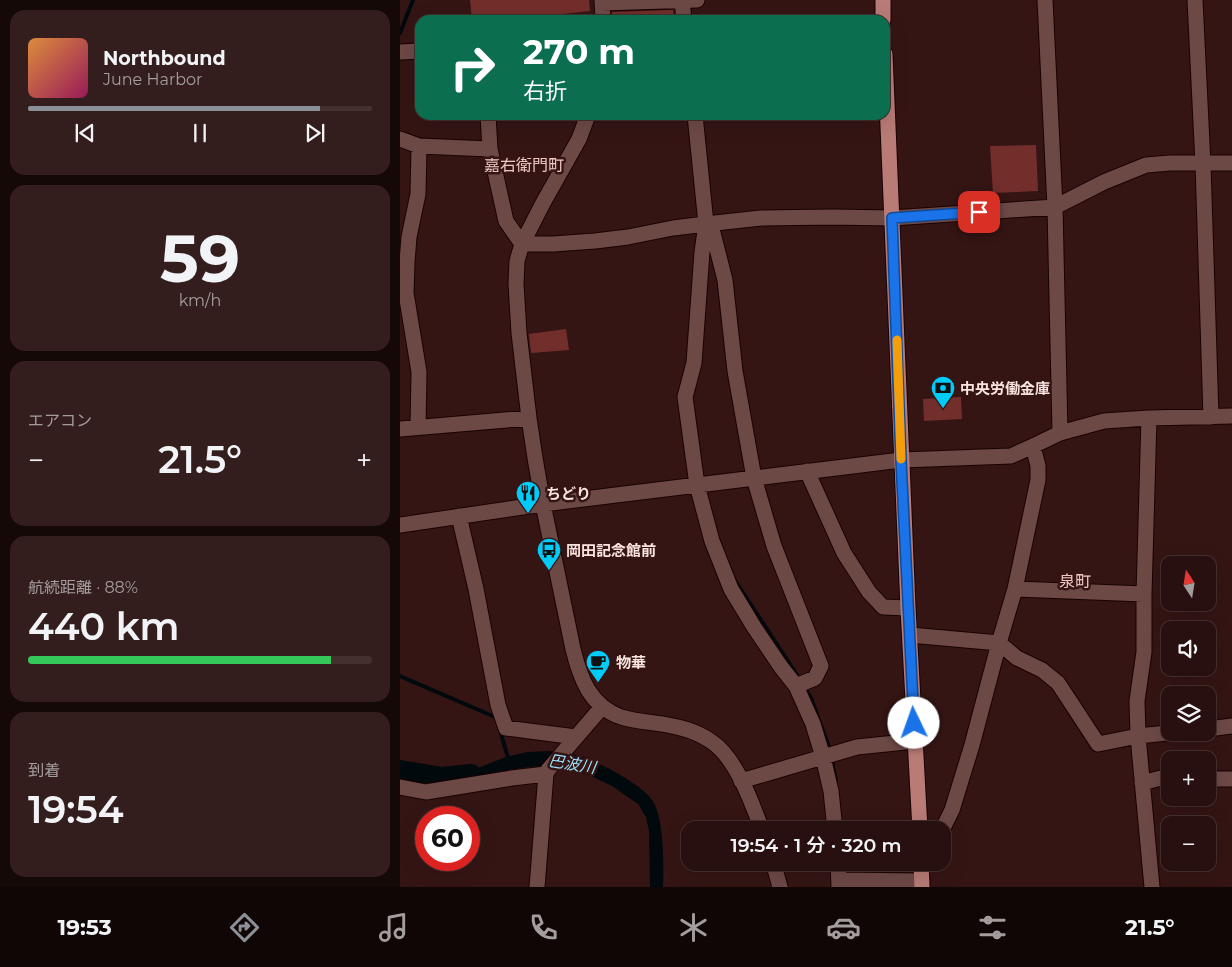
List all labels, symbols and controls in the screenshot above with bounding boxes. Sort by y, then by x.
text: 270 m [523,30,635,73]
icon: right [440,35,505,100]
text: Northbound [103,47,226,70]
text: June Harbor [103,70,202,89]
text: 右折 [523,78,567,105]
icon: previous [71,119,99,147]
icon: pause [186,119,214,147]
icon: next [301,119,329,147]
district label: 嘉右衛門町 [484,156,564,175]
pin [958,191,1000,233]
icon: arrive [965,198,993,226]
text: 59 [160,219,240,298]
text: km/h [179,291,221,310]
bank icon: 中央労働金庫 [930,375,956,409]
place label: 中央労働金庫 [960,379,1050,398]
text: エアコン [28,411,92,430]
text: 21.5° [158,436,242,483]
text: − [28,443,44,477]
text: + [356,443,372,477]
restaurant icon: ちどり [515,480,541,514]
place label: ちどり [546,484,591,503]
bus stop icon: 岡田記念館前 [536,537,562,571]
place label: 岡田記念館前 [566,541,656,560]
north arrow [1161,556,1216,611]
map controls [1161,556,1216,871]
district label: 泉町 [1059,572,1091,591]
text: 航続距離 · 88% [28,578,138,597]
text: 440 km [28,603,180,650]
button: sound [1161,621,1216,676]
cafe icon: 物華 [585,649,611,683]
place label: 物華 [616,653,646,672]
button: layers [1161,686,1216,741]
position arrow [887,696,939,748]
water label: 巴波川 [547,751,599,777]
button: + [1161,751,1216,806]
text: 到着 [28,761,60,780]
text: 19:54 [28,786,124,833]
speed limit sign: 60 [415,806,480,871]
button: − [1161,816,1216,871]
text: 19:54 · 1 分 · 320 m [730,834,902,857]
icon: directions [227,910,262,945]
icon: music [376,910,411,945]
icon: phone [526,910,561,945]
icon: climate [676,910,711,945]
icon: car [826,910,861,945]
icon: filters [975,910,1010,945]
text: 19:53 [57,914,112,941]
text: 21.5° [1125,914,1175,941]

